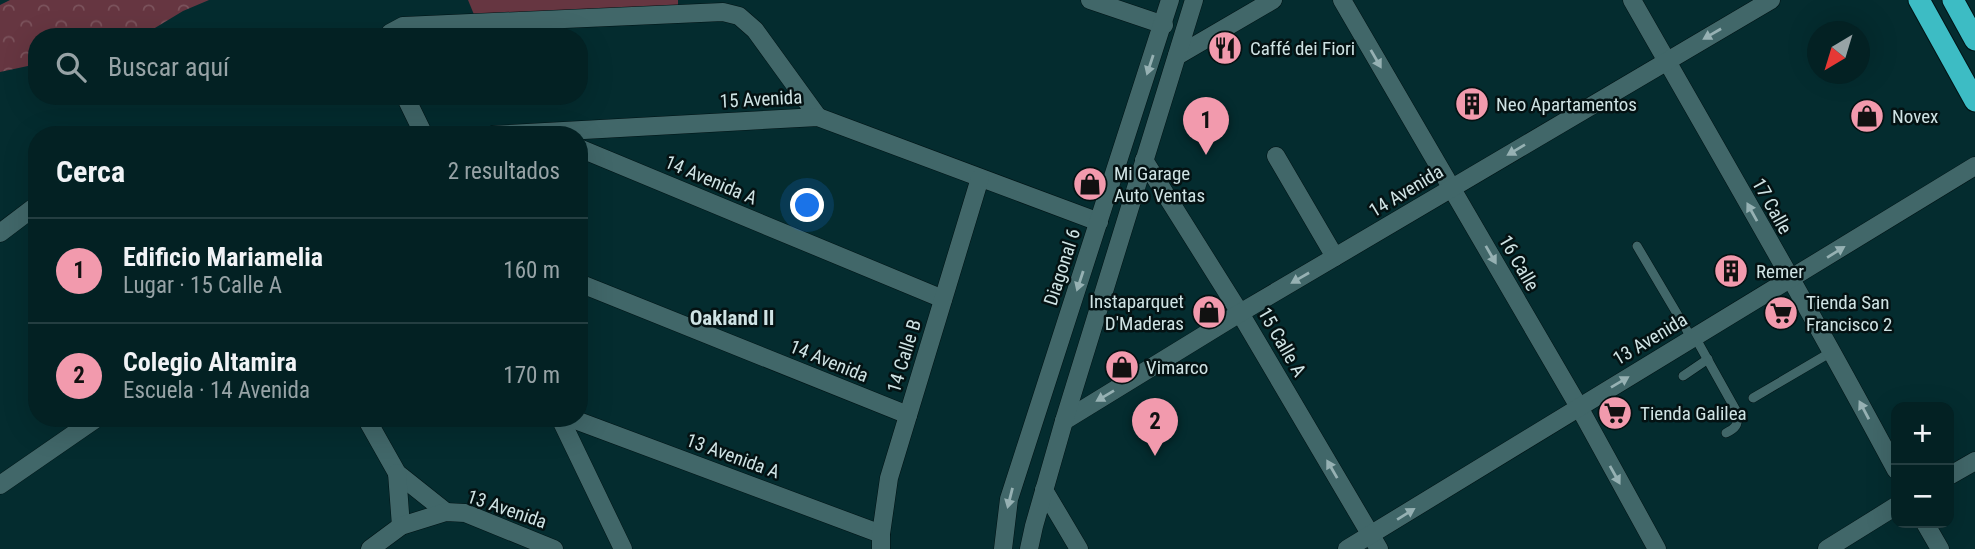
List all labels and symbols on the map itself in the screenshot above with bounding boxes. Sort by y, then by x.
north arrow [1807,21,1870,84]
one-way arrow [1703,28,1722,40]
restaurant icon: Caffé dei Fiori [1206,29,1244,67]
place label: Caffé dei Fiori [1250,37,1355,60]
one-way arrow [1370,49,1382,68]
one-way arrow [1145,55,1155,76]
street label: 15 Avenida [719,85,803,113]
building icon: Neo Apartamentos [1453,85,1491,123]
place label: Neo Apartamentos [1496,93,1637,116]
pin: 1 [1183,97,1229,155]
shop icon: Novex [1848,97,1886,135]
place label: Novex [1892,105,1938,128]
one-way arrow [1507,143,1526,156]
street label: 14 Avenida A [661,150,761,210]
street label: 14 Avenida [1365,160,1447,222]
place label: Mi Garage Auto Ventas [1114,162,1205,207]
shop icon: Mi Garage Auto Ventas [1071,165,1109,203]
street label: 17 Calle [1747,174,1797,238]
your location [790,188,824,222]
one-way arrow [1746,202,1758,221]
street label: Diagonal 6 [1039,226,1085,308]
street label: 16 Calle [1494,231,1544,295]
one-way arrow [1827,245,1846,258]
one-way arrow [1485,246,1497,265]
building icon: Remer [1712,252,1750,290]
place label: Remer [1756,260,1804,283]
one-way arrow [1074,271,1084,292]
one-way arrow [1290,272,1309,284]
place label: Instaparquet D'Maderas [1089,290,1184,335]
place label: Tienda San Francisco 2 [1806,291,1892,336]
shop icon: Instaparquet D'Maderas [1190,293,1228,331]
supermarket icon: Tienda San Francisco 2 [1762,294,1800,332]
street label: 15 Calle A [1253,303,1311,381]
district label: Oakland II [690,306,774,330]
street label: 13 Avenida [1609,308,1691,370]
street label: 14 Calle B [882,317,926,395]
street label: 14 Avenida [786,335,872,387]
shop icon: Vimarco [1103,348,1141,386]
place label: Vimarco [1146,356,1208,379]
one-way arrow [1611,375,1630,388]
one-way arrow [1095,389,1114,402]
supermarket icon: Tienda Galilea [1596,394,1634,432]
pin: 2 [1132,398,1178,456]
one-way arrow [1858,400,1870,419]
place label: Tienda Galilea [1640,402,1747,425]
street label: 13 Avenida A [683,428,783,484]
one-way arrow [1326,459,1338,479]
one-way arrow [1609,465,1621,484]
street label: 13 Avenida [464,485,550,533]
one-way arrow [1004,487,1015,509]
one-way arrow [1396,507,1415,520]

